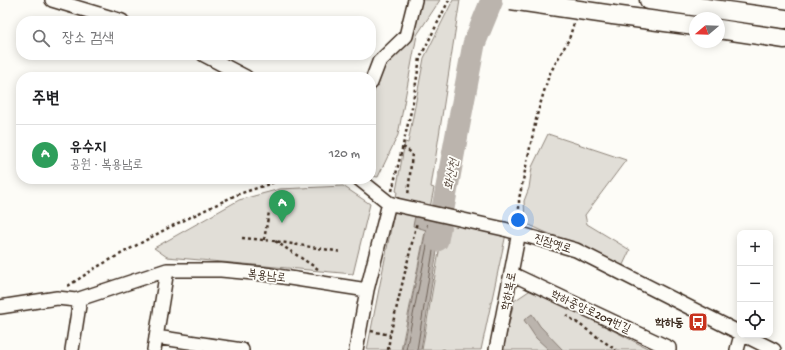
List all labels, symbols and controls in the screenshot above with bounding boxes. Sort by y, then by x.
north arrow [689,12,725,48]
search box [16,16,376,60]
icon: search [30,27,52,49]
text: 장소 검색 [62,30,114,48]
text: 주변 [32,90,59,110]
text: 유수지 [70,139,106,157]
text: A [41,147,49,162]
text: 120 m [329,147,360,162]
water label: 화산천 [442,156,463,191]
text: 공원 · 복용남로 [70,158,143,173]
pin: A [269,190,295,223]
your location [508,210,528,230]
map controls [737,230,773,338]
button: + [737,230,773,266]
street label: 진잠옛로 [532,232,573,258]
button: − [737,266,773,302]
street label: 복용남로 [247,268,287,286]
street label: 학하북로 [499,271,521,312]
street label: 학하중앙로209번길 [548,288,633,338]
button: locate [737,302,773,338]
bus stop icon: 학하동 [687,311,709,333]
place label: 학하동 [654,317,684,331]

